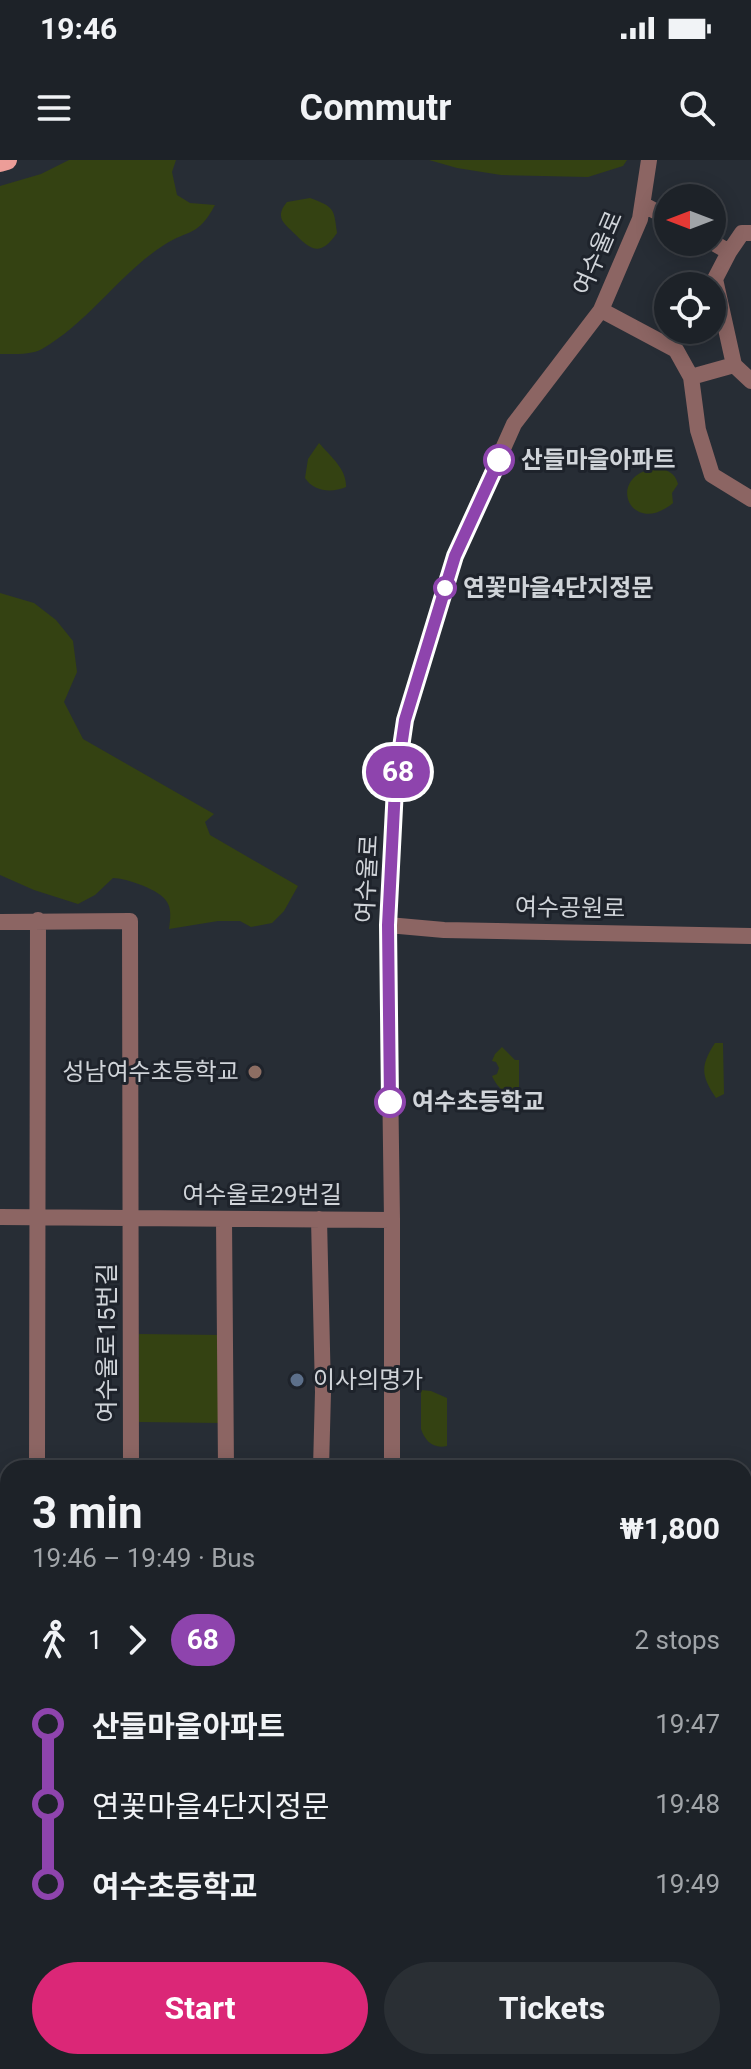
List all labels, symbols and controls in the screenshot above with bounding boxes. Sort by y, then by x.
text: 19:46 [40,11,117,46]
icon: menu [32,86,76,130]
icon: search [675,86,719,130]
text: Commutr [300,87,451,129]
north arrow [654,184,726,256]
map controls [654,184,726,344]
street label: 여수울로 [568,207,628,299]
button: locate [654,272,726,344]
marker: 산들마을아파트 [484,445,514,475]
place label: 산들마을아파트 [521,446,676,474]
place label: 연꽃마을4단지정문 [463,574,653,602]
marker: 연꽃마을4단지정문 [434,577,456,599]
line badge: 68 [362,746,434,798]
text: 68 [382,755,414,788]
street label: 여수울로 [351,834,383,924]
street label: 여수공원로 [515,893,625,923]
place label: 성남여수초등학교 [62,1058,239,1086]
marker: 성남여수초등학교 [246,1063,264,1081]
marker: 여수초등학교 [375,1087,405,1117]
place label: 여수초등학교 [412,1088,544,1116]
street label: 여수울로29번길 [182,1181,342,1209]
street label: 여수울로15번길 [93,1263,121,1423]
place label: 이사의명가 [313,1366,423,1394]
marker: 이사의명가 [288,1371,306,1389]
text: 3 min [32,1487,143,1539]
text: ₩1,800 [619,1511,720,1546]
text: 19:46 – 19:49 · Bus [32,1543,255,1573]
icon: walk [32,1618,76,1662]
icon: forward [115,1618,159,1662]
text: 68 [187,1623,219,1656]
text: 1 [88,1625,103,1655]
text: 2 stops [634,1625,720,1655]
text: 산들마을아파트 [92,1709,285,1744]
text: 19:47 [655,1709,720,1739]
text: 연꽃마을4단지정문 [92,1789,330,1824]
text: 19:48 [655,1789,720,1819]
text: 여수초등학교 [92,1869,258,1904]
text: 19:49 [655,1869,720,1899]
button: Start [32,1962,368,2054]
button: Tickets [384,1962,720,2054]

